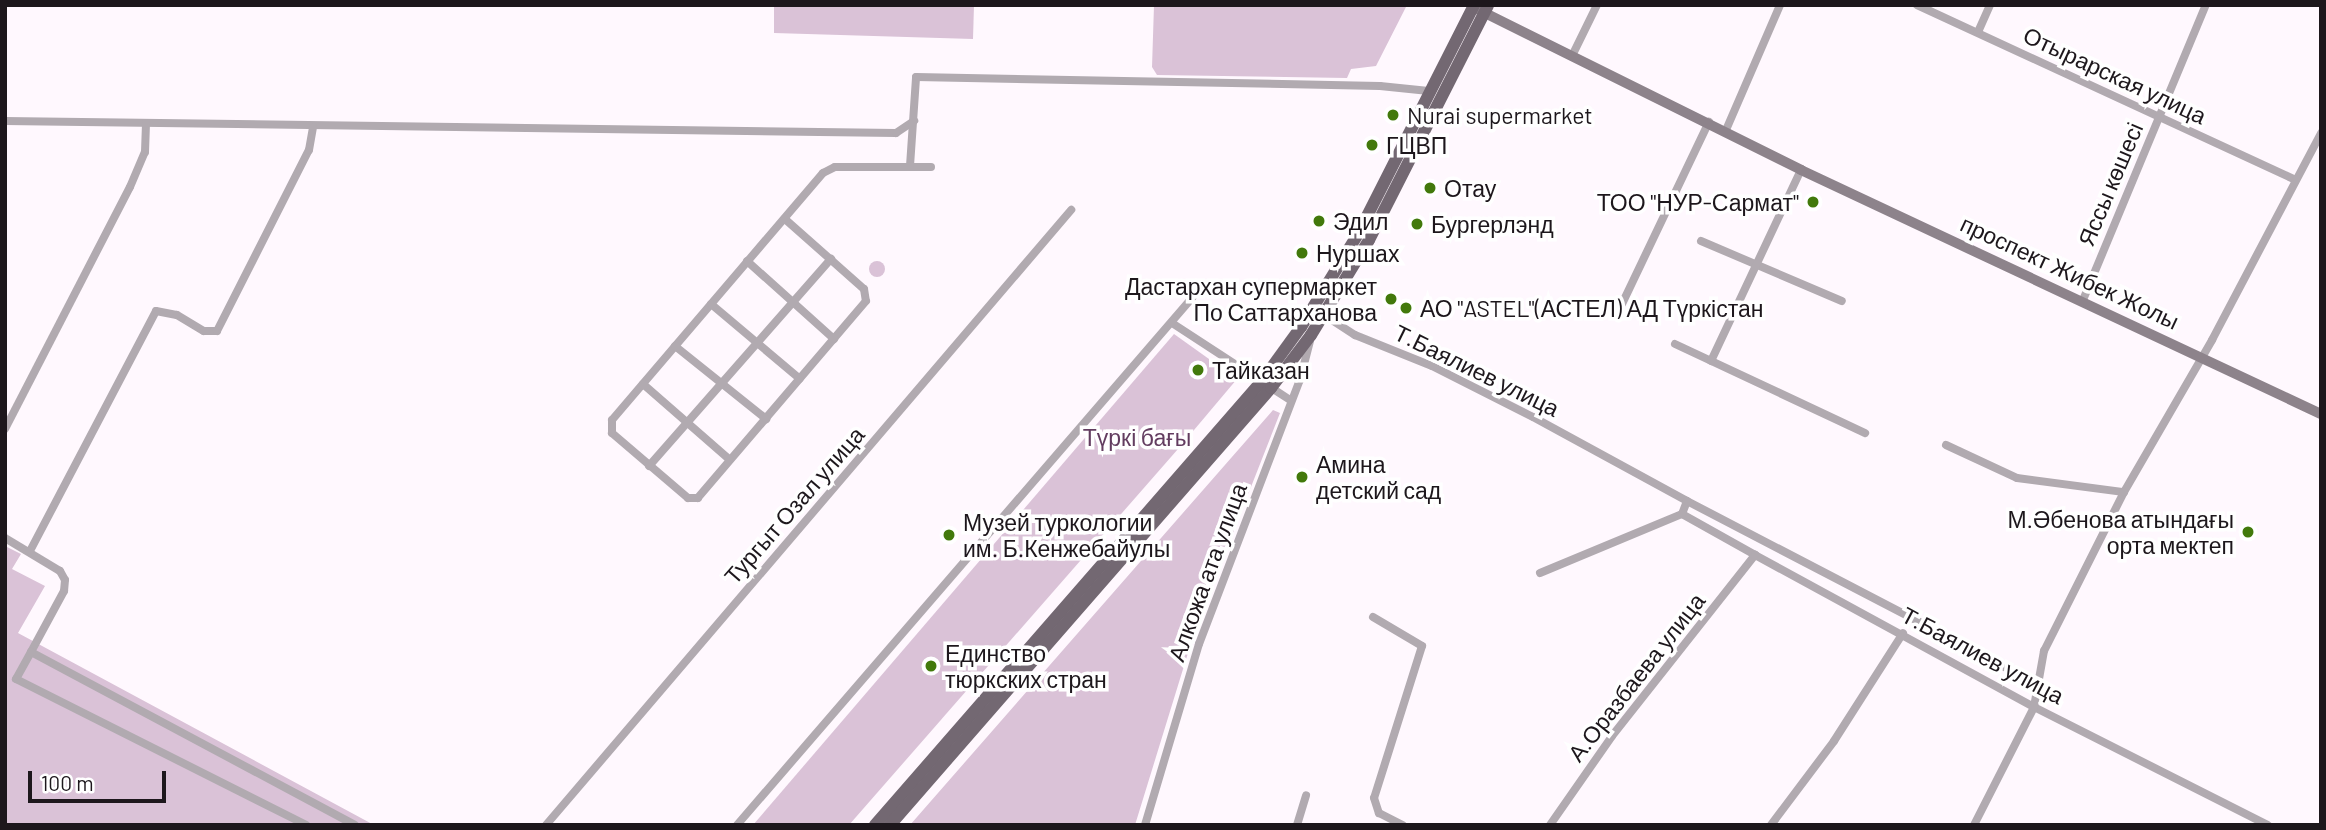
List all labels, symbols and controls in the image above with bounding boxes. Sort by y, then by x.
street label: Отырарская улица [2019,21,2211,129]
place label: Nurai supermarket [1407,101,1593,129]
marker: Nurai supermarket [1385,107,1401,123]
street label: Яссы көшесі [2072,118,2148,250]
place label: ГЦВП [1386,131,1447,159]
marker: ГЦВП [1364,137,1380,153]
place label: Отау [1444,174,1496,202]
marker: Отау [1422,180,1438,196]
place label: ТОО "НУР-Сармат" [1597,188,1799,216]
marker: ТОО "НУР-Сармат" [1805,194,1821,210]
place label: Эдил [1333,207,1388,235]
street label: проспект Жибек Жолы [1956,209,2184,335]
place label: Бургерлэнд [1431,210,1554,238]
marker: Эдил [1311,213,1327,229]
marker: Бургерлэнд [1409,216,1425,232]
place label: Нуршах [1316,239,1399,267]
marker: Нуршах [1294,245,1310,261]
place label: Дастархан супермаркет По Саттарханова [1125,272,1377,326]
marker: Дастархан супермаркет По Саттарханова [1383,291,1399,307]
place label: АО "ASTEL"(АСТЕЛ) АД Түркістан [1420,294,1762,322]
marker: АО "ASTEL"(АСТЕЛ) АД Түркістан [1398,300,1414,316]
street label: Т.Баялиев улица [1390,318,1564,422]
place label: Тайказан [1212,356,1310,384]
marker: Тайказан [1190,362,1206,378]
street label: Тургыт Озал улица [718,421,870,589]
park label: Түркі бағы [1083,423,1191,451]
place label: Амина детский сад [1316,450,1441,504]
marker: Амина детский сад [1294,469,1310,485]
street label: Алкожа ата улица [1162,479,1252,665]
place label: М.Әбенова атындағы орта мектеп [2007,505,2234,559]
place label: Музей туркологии им. Б.Кенжебайулы [963,508,1170,562]
marker: М.Әбенова атындағы орта мектеп [2240,524,2256,540]
marker: Музей туркологии им. Б.Кенжебайулы [941,527,957,543]
street label: А.Оразбаева улица [1562,587,1710,767]
street label: Т.Баялиев улица [1897,601,2069,709]
place label: Единство тюркских стран [945,639,1107,693]
marker: Единство тюркских стран [923,658,939,674]
scale bar [32,756,170,800]
text: 100 m [41,770,94,795]

